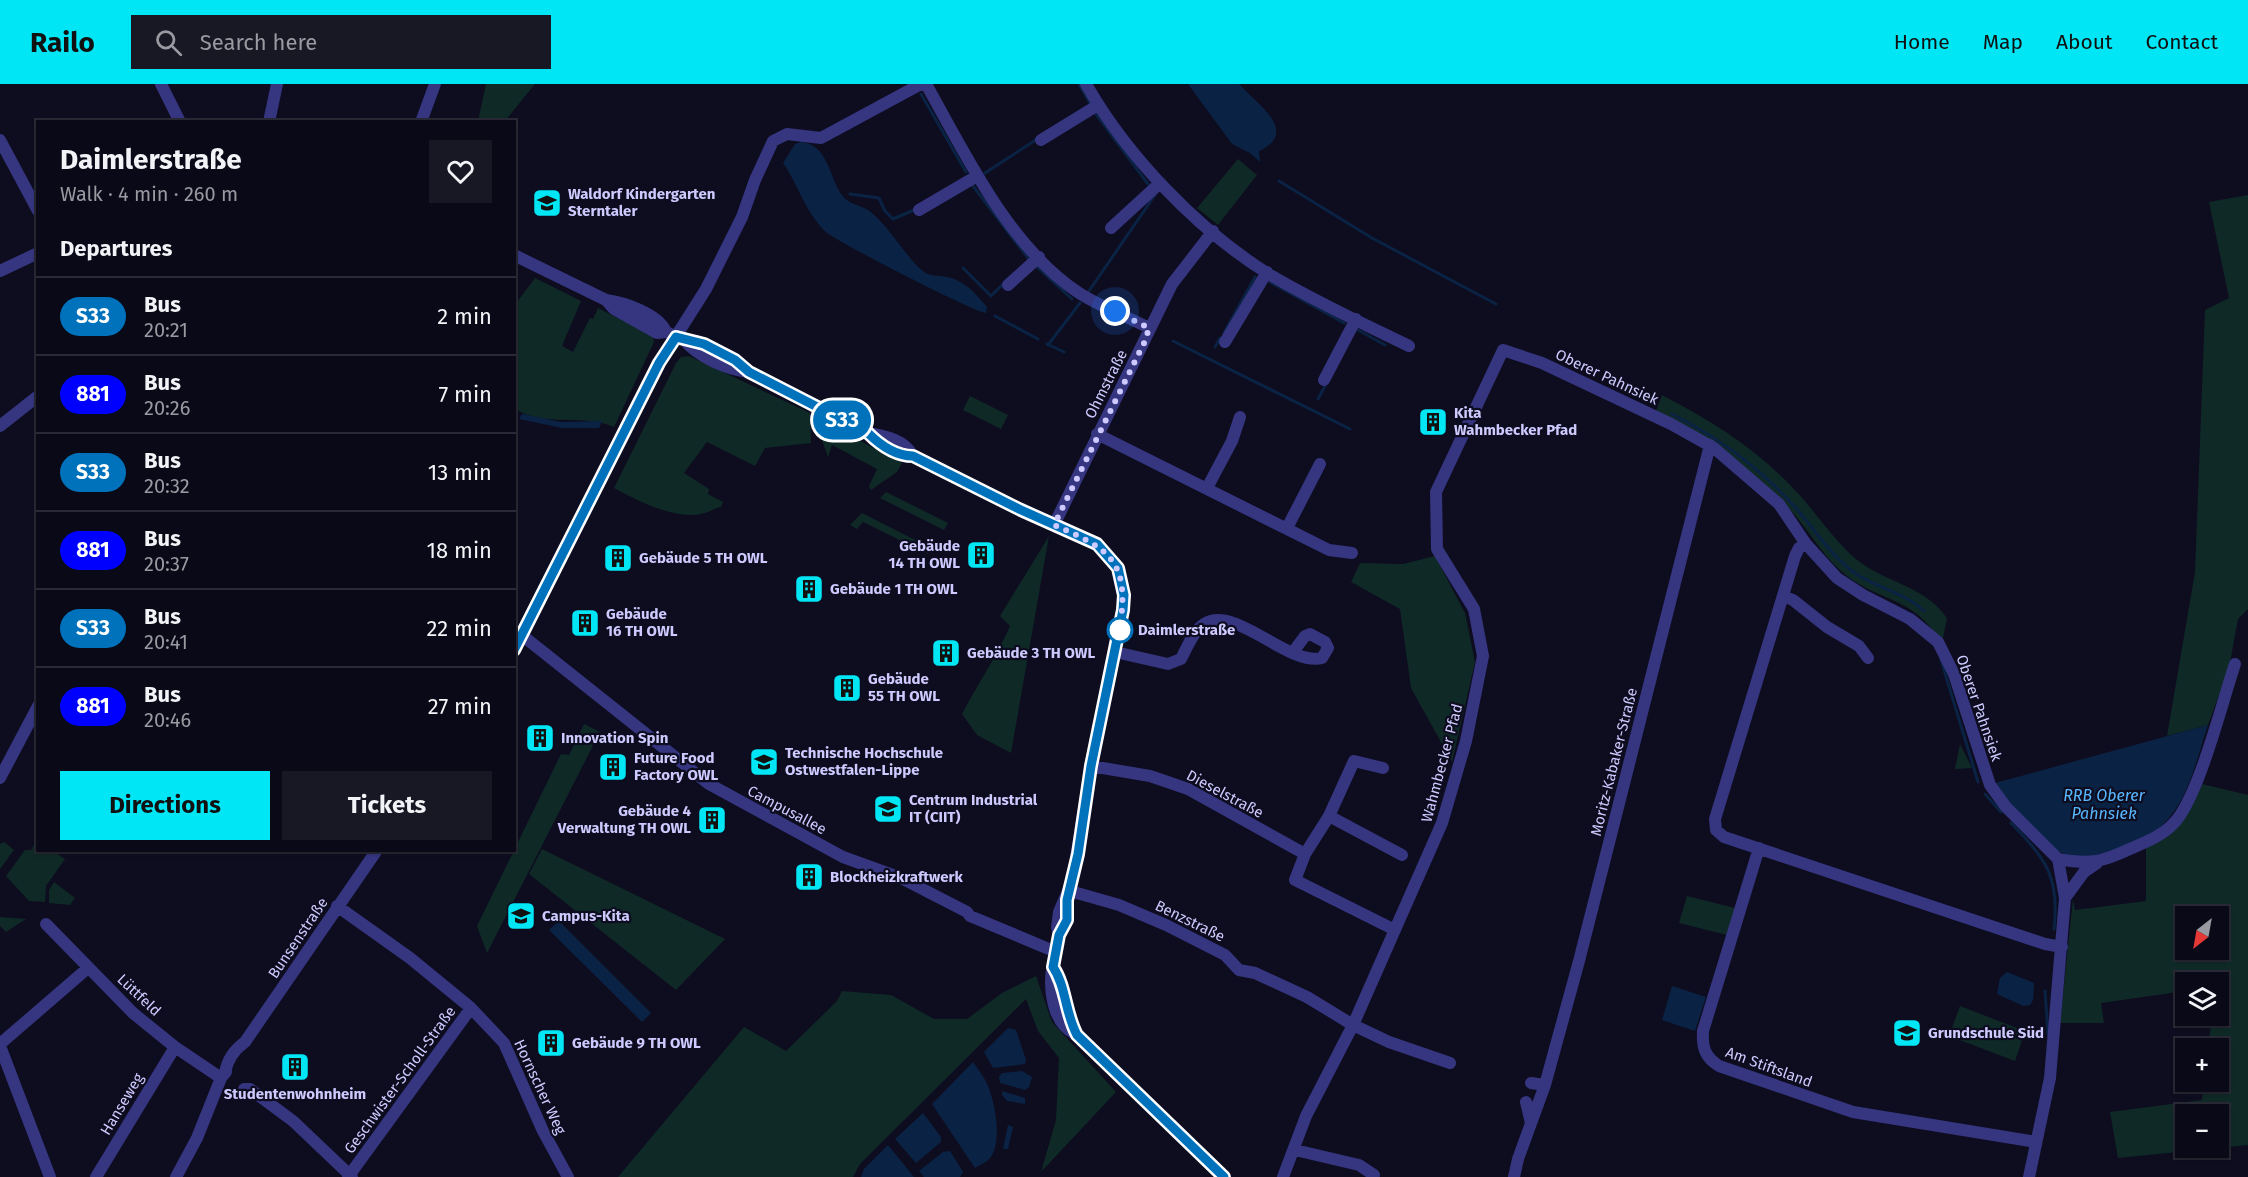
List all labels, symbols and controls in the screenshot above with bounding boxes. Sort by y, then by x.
search box [131,15,551,69]
text: Railo [30,26,95,59]
icon: search [152,26,185,59]
text: Search here [200,29,317,56]
text: Home [1894,29,1950,55]
text: Map [1983,29,2023,55]
text: About [2056,29,2113,55]
text: Contact [2146,29,2218,55]
button: heart [429,140,492,203]
text: Daimlerstraße [60,143,242,176]
text: Walk · 4 min · 260 m [60,182,238,206]
place label: Waldorf Kindergarten Sterntaler [568,185,715,220]
school or university icon: Waldorf Kindergarten Sterntaler [531,187,563,219]
text: Departures [60,235,172,262]
text: Bus [144,291,181,318]
your location [1100,296,1130,326]
text: S33 [76,303,110,329]
text: 2 min [437,303,492,330]
text: 20:21 [144,318,188,342]
street label: Oberer Pahnsiek [1553,345,1662,409]
street label: Ohmstraße [1081,347,1131,421]
text: Bus [144,369,181,396]
text: 881 [76,381,110,407]
text: 7 min [438,381,492,408]
text: 20:26 [144,396,190,420]
line badge: S33 [808,400,876,440]
place label: Kita Wahmbecker Pfad [1454,404,1577,439]
building icon: Kita Wahmbecker Pfad [1417,406,1449,438]
text: S33 [825,407,859,433]
text: Bus [144,447,181,474]
text: S33 [76,459,110,485]
text: 13 min [428,459,492,486]
text: 20:32 [144,474,190,498]
text: Bus [144,525,181,552]
text: 881 [76,537,110,563]
text: 18 min [427,537,492,564]
place label: Gebäude 14 TH OWL [889,537,960,572]
building icon: Gebäude 14 TH OWL [965,539,997,571]
building icon: Gebäude 5 TH OWL [602,542,634,574]
place label: Gebäude 5 TH OWL [639,549,768,567]
text: 20:37 [144,552,189,576]
building icon: Gebäude 1 TH OWL [793,573,825,605]
place label: Gebäude 1 TH OWL [830,580,958,598]
text: Bus [144,603,181,630]
place label: Gebäude 16 TH OWL [606,605,678,640]
building icon: Gebäude 16 TH OWL [569,607,601,639]
text: S33 [76,615,110,641]
text: 22 min [426,615,492,642]
marker: Daimlerstraße [1107,617,1133,643]
place label: Daimlerstraße [1138,621,1235,639]
text: 20:41 [144,630,188,654]
building icon: Gebäude 3 TH OWL [930,637,962,669]
place label: Gebäude 3 TH OWL [967,644,1095,662]
street label: Oberer Pahnsiek [1952,652,2006,764]
place label: Gebäude 55 TH OWL [868,670,940,705]
building icon: Gebäude 55 TH OWL [831,672,863,704]
text: Bus [144,681,181,708]
street label: Moritz-Kabaker-Straße [1587,686,1641,838]
text: 881 [76,693,110,719]
text: 27 min [428,693,492,720]
street label: Wahmbecker Pfad [1418,702,1466,824]
text: 20:46 [144,708,191,732]
building icon: Innovation Spin [524,722,556,754]
place label: Innovation Spin [561,729,668,747]
place label: Technische Hochschule Ostwestfalen-Lippe [785,744,943,779]
school or university icon: Technische Hochschule Ostwestfalen-Lippe [748,746,780,778]
place label: Future Food Factory OWL [634,749,719,784]
building icon: Future Food Factory OWL [597,751,629,783]
street label: Dieselstraße [1183,766,1267,822]
button: Directions [60,771,270,840]
button: Tickets [282,771,492,840]
street label: Campusallee [744,782,830,838]
water label: RRB Oberer Pahnsiek [2063,786,2146,823]
place label: Centrum Industrial IT (CIIT) [909,791,1038,826]
school or university icon: Centrum Industrial IT (CIIT) [872,793,904,825]
place label: Gebäude 4 Verwaltung TH OWL [557,802,692,837]
building icon: Gebäude 4 Verwaltung TH OWL [696,804,728,836]
building icon: Blockheizkraftwerk [793,861,825,893]
place label: Blockheizkraftwerk [830,868,964,886]
street label: Bunsenstraße [264,894,332,982]
street label: Benzstraße [1152,896,1228,946]
school or university icon: Campus-Kita [505,900,537,932]
north arrow [2175,906,2229,960]
map controls [2175,906,2229,1158]
place label: Campus-Kita [542,907,630,925]
street label: Lüttfeld [113,970,165,1020]
button: layers [2175,972,2229,1026]
street label: Geschwister-Scholl-Straße [340,1003,460,1157]
school or university icon: Grundschule Süd [1891,1017,1923,1049]
place label: Grundschule Süd [1928,1024,2044,1042]
building icon: Gebäude 9 TH OWL [535,1027,567,1059]
place label: Gebäude 9 TH OWL [572,1034,701,1052]
street label: Hornscher Weg [510,1037,570,1138]
button: + [2175,1038,2229,1092]
street label: Am Stiftsland [1723,1043,1815,1091]
building icon: Studentenwohnheim [279,1051,311,1083]
street label: Hanseweg [97,1070,148,1138]
place label: Studentenwohnheim [224,1085,366,1103]
button: − [2175,1104,2229,1158]

